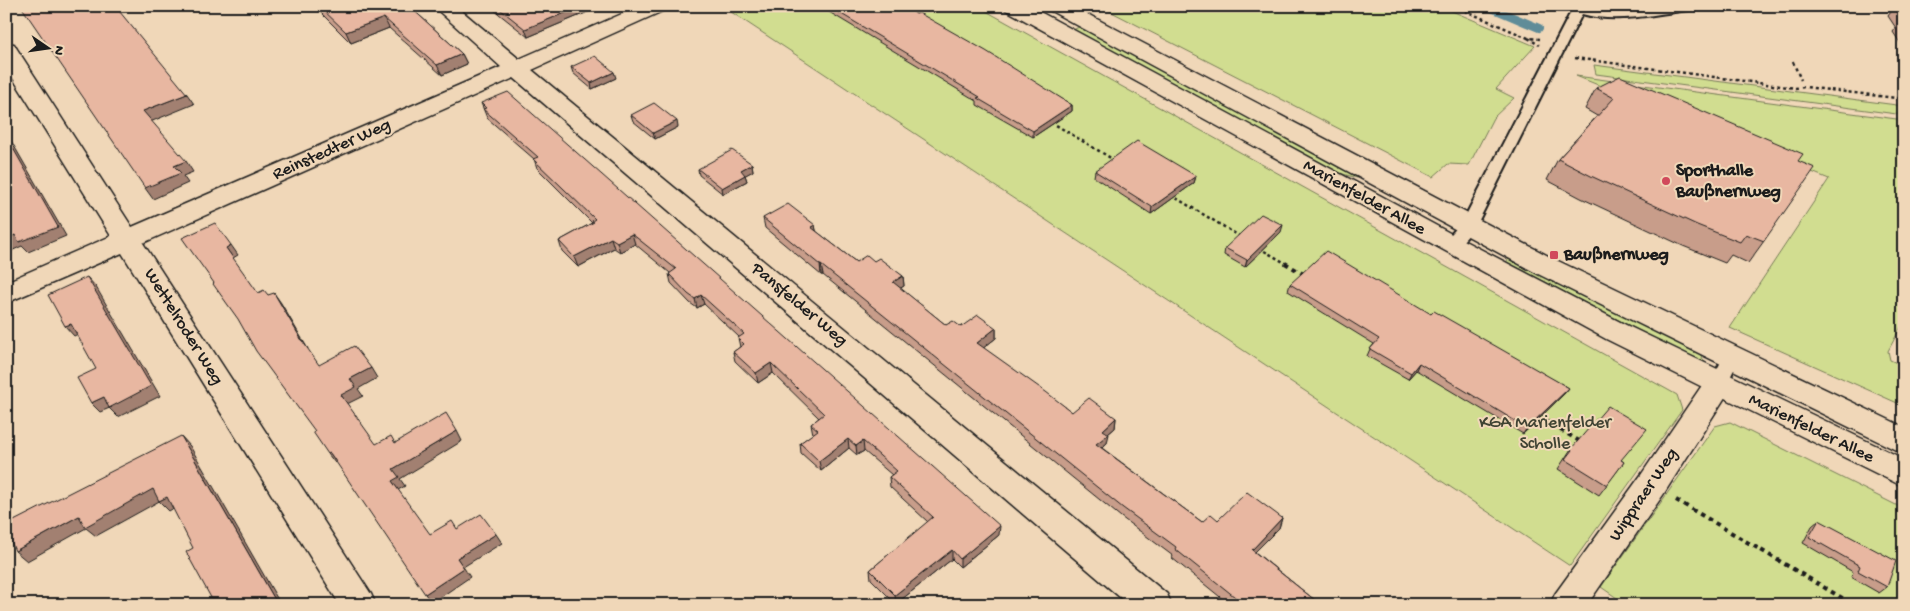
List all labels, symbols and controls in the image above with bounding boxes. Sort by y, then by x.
north arrow [22,22,72,72]
text: N [49,44,68,57]
street label: Reinstedter Weg [270,115,394,185]
street label: Marienfelder Allee [1299,156,1430,241]
place label: Sporthalle Baußnernweg [1675,161,1781,203]
marker: Sporthalle Baußnernweg [1660,175,1672,187]
place label: Baußnernweg [1563,245,1669,266]
marker: Baußnernweg [1548,249,1560,261]
street label: Pansfelder Weg [746,258,851,351]
street label: Wettelroder Weg [139,265,227,389]
street label: Marienfelder Allee [1745,390,1878,469]
park label: KGA Marienfelder Scholle [1479,413,1612,455]
street label: Wippraer Weg [1605,444,1683,546]

